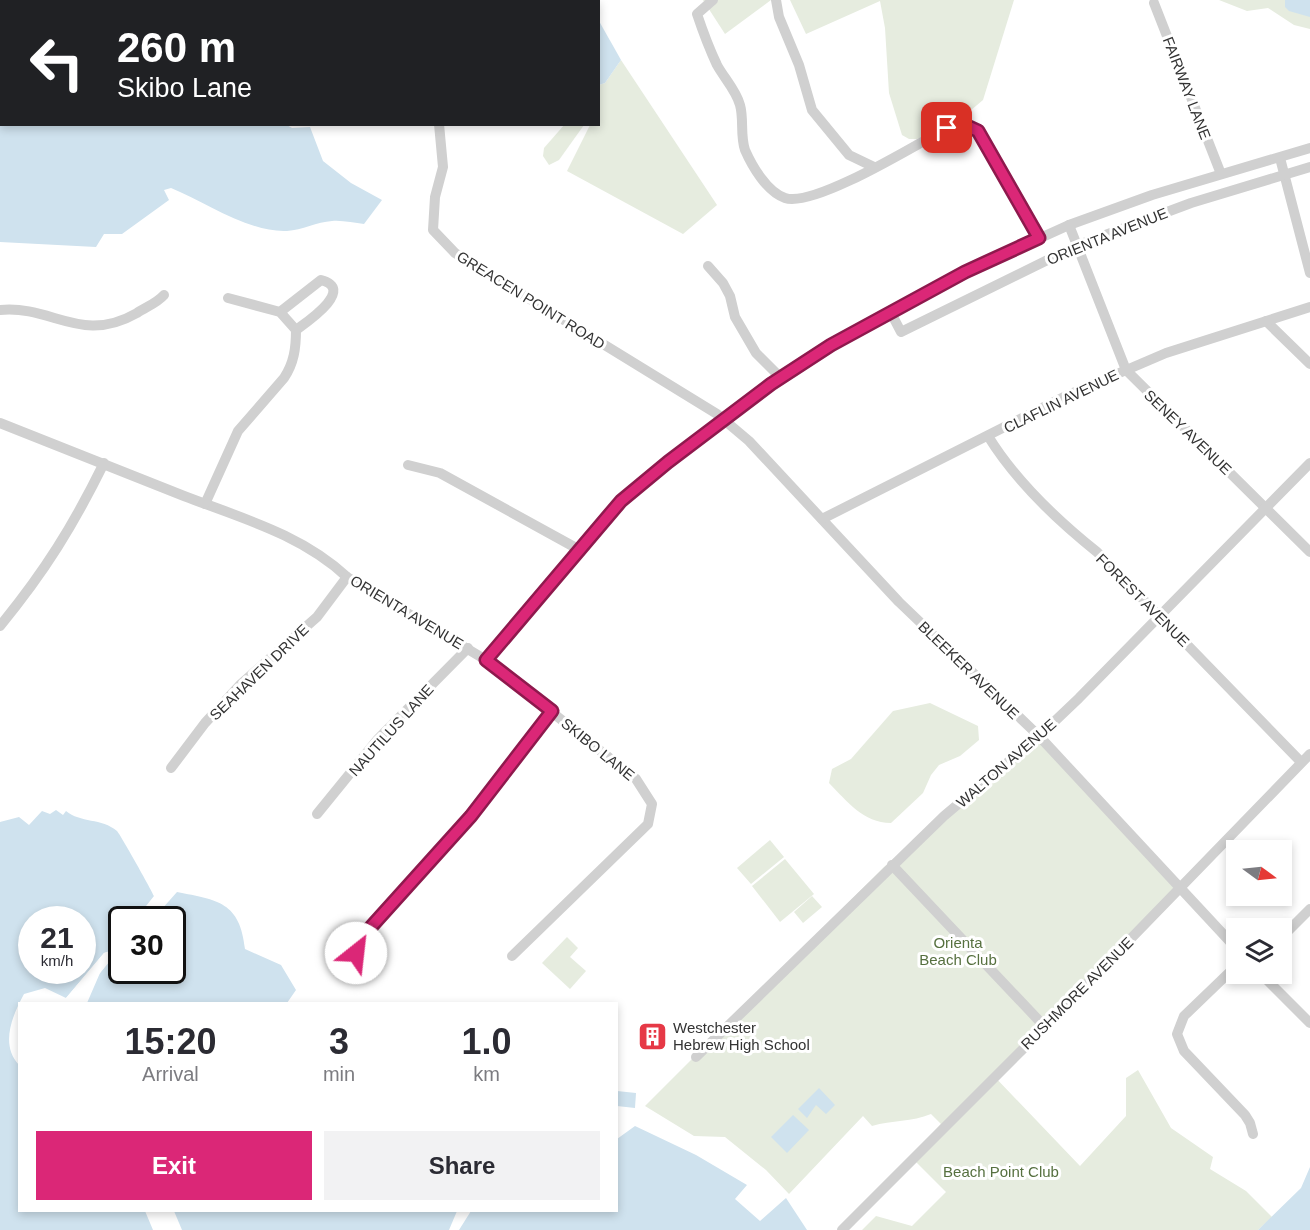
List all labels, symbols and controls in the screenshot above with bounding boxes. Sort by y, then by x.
icon: left [18,24,96,102]
text: 260 m [117,24,236,71]
street label: FAIRWAY LANE [1160,34,1214,142]
text: Skibo Lane [117,73,252,103]
pin [921,102,972,153]
icon: arrive [930,111,963,144]
street label: ORIENTA AVENUE [1044,204,1170,268]
street label: GREACEN POINT ROAD [454,247,608,353]
street label: CLAFLIN AVENUE [1001,366,1121,436]
street label: SENEY AVENUE [1141,386,1235,478]
street label: FOREST AVENUE [1093,550,1193,650]
street label: ORIENTA AVENUE [347,572,467,652]
street label: BLEEKER AVENUE [915,618,1023,722]
street label: SEAHAVEN DRIVE [206,621,312,723]
street label: NAUTILUS LANE [345,681,437,779]
street label: SKIBO LANE [558,714,638,784]
street label: WALTON AVENUE [953,715,1059,811]
north arrow [1226,840,1292,906]
map controls [1226,840,1292,984]
speed limit sign: 30 [108,906,186,984]
button: layers [1226,918,1292,984]
text: 21 [40,921,74,954]
position arrow [324,921,388,985]
street label: RUSHMORE AVENUE [1017,933,1137,1053]
park label: Orienta Beach Club [919,934,997,968]
text: km/h [41,952,73,969]
place label: Westchester Hebrew High School [673,1019,810,1053]
building icon: Westchester Hebrew High School [636,1020,668,1052]
text: 15:20 [124,1021,216,1062]
text: 3 [329,1021,349,1062]
text: 1.0 [462,1021,512,1062]
text: Arrival [142,1063,199,1085]
text: min [323,1063,355,1085]
text: km [473,1063,500,1085]
button: Exit [36,1131,312,1200]
button: Share [324,1131,600,1200]
park label: Beach Point Club [943,1163,1059,1180]

